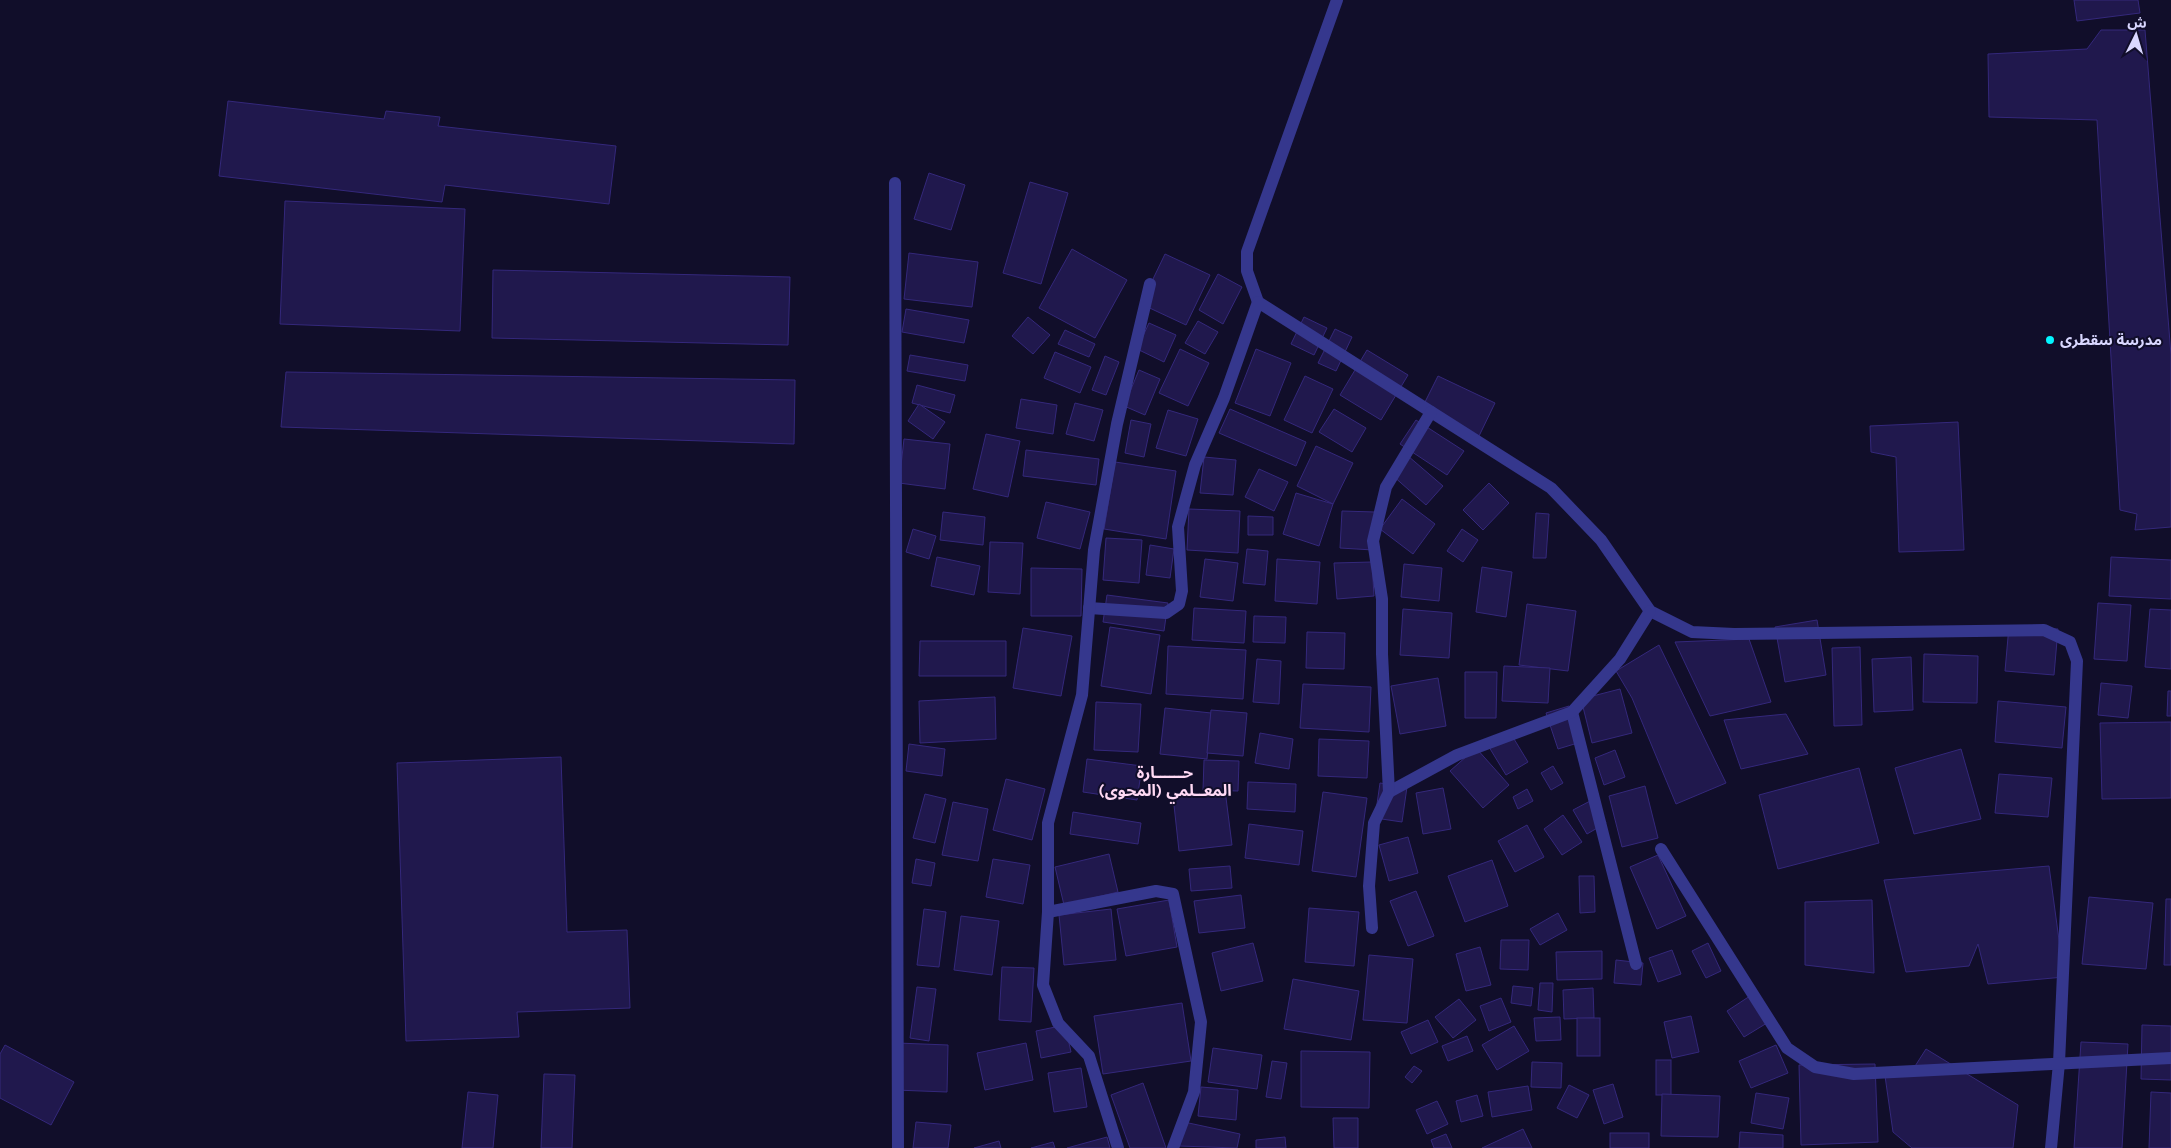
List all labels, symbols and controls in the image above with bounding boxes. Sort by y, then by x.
north arrow [2111,10,2161,60]
text: ش [2127,13,2147,32]
place label: مدرسة سقطرى [2060,331,2162,349]
marker: مدرسة سقطرى [2044,334,2056,346]
district label: حــــــارة المعــلمي (المحوى) [1098,763,1232,804]

